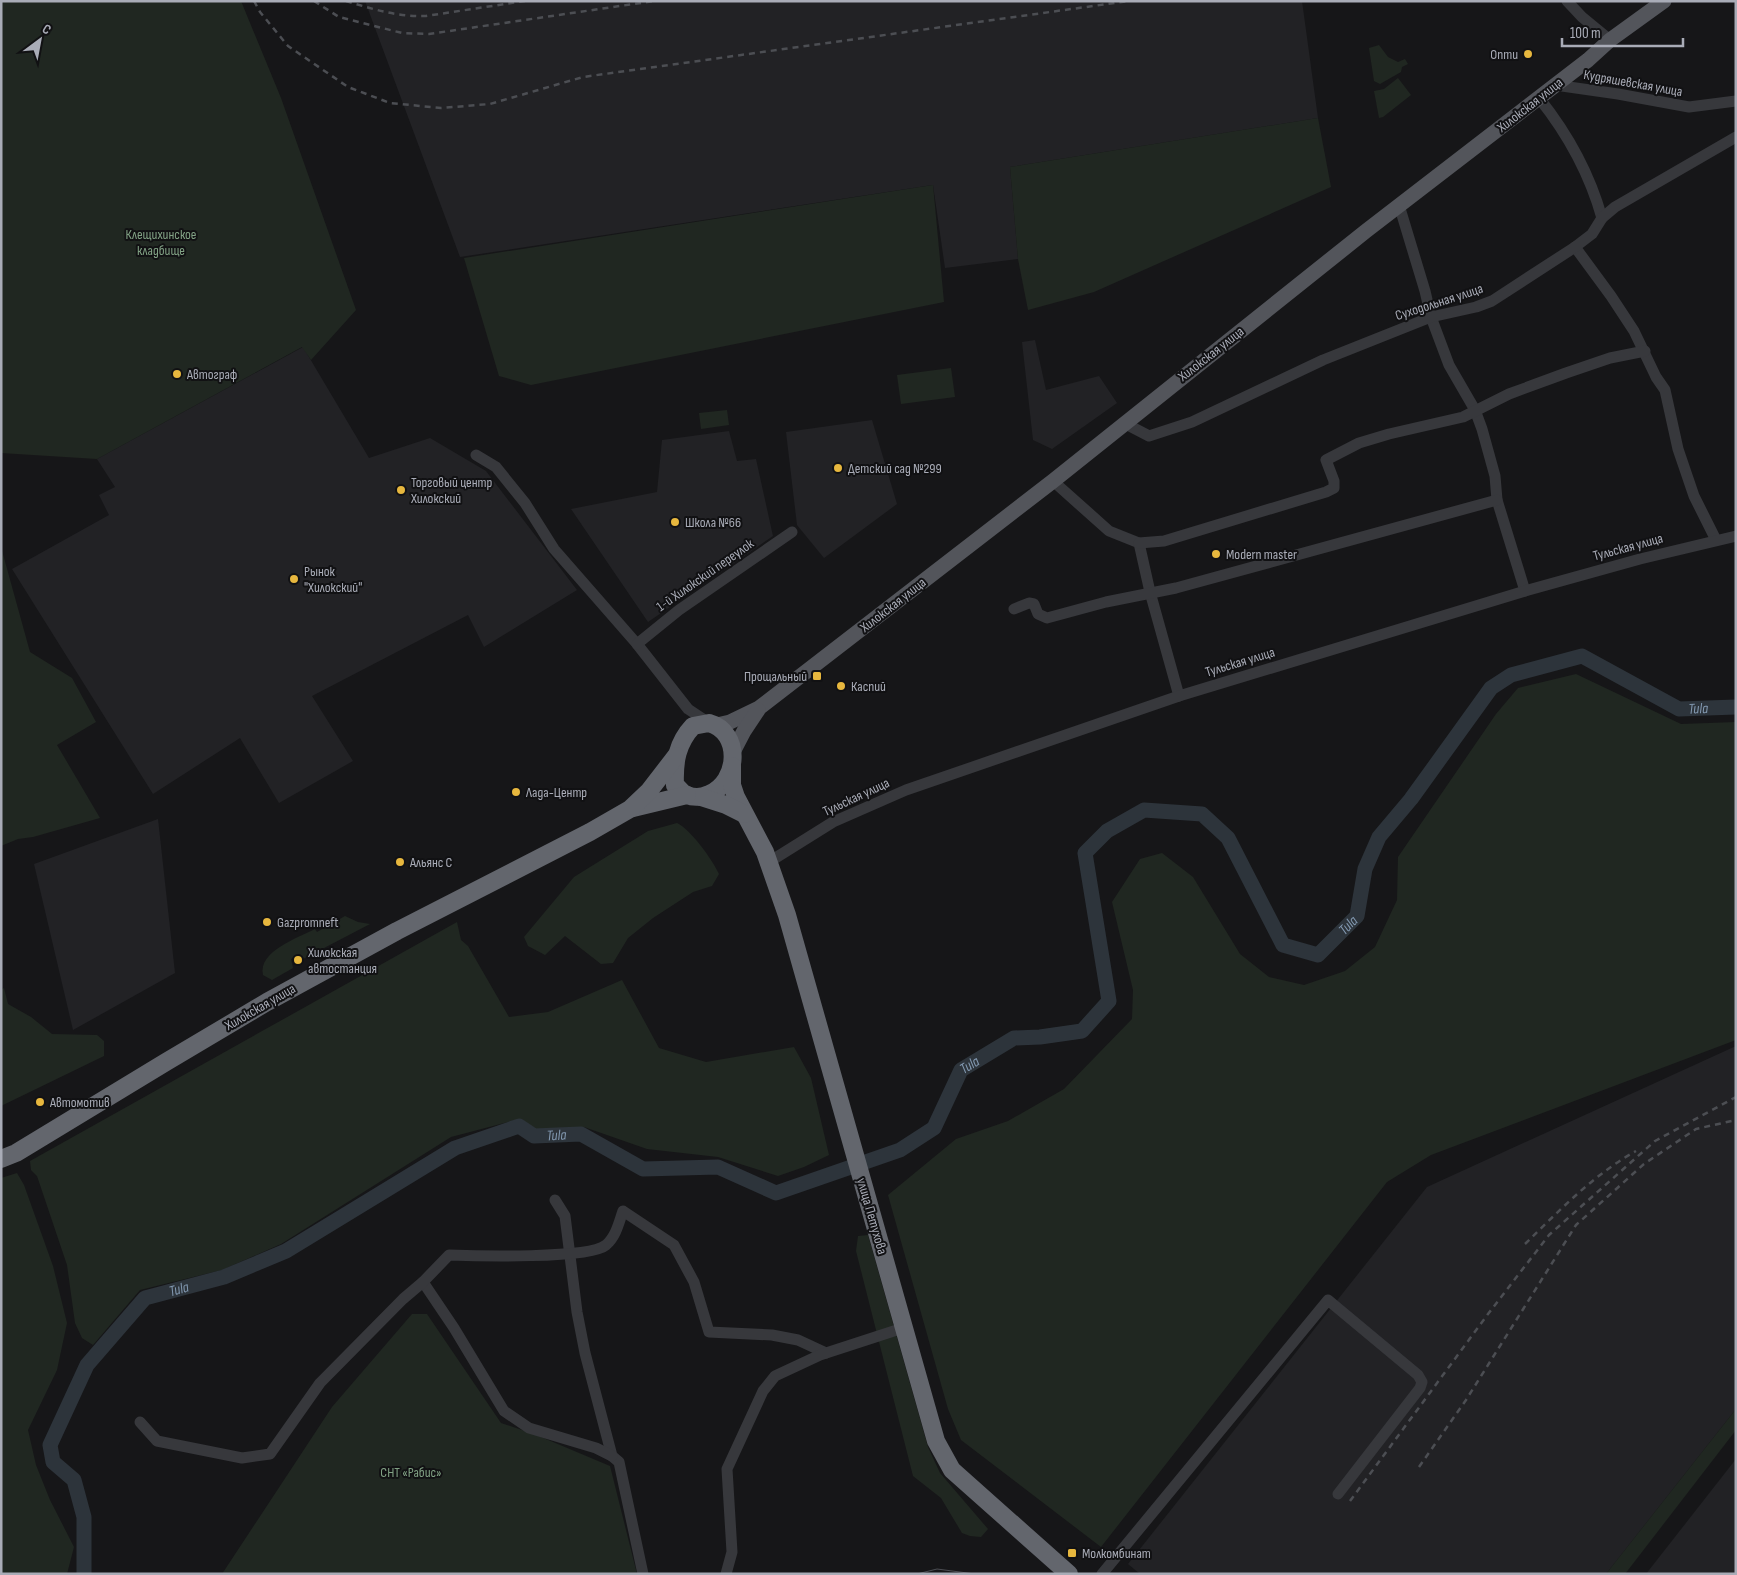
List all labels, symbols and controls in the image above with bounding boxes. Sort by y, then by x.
north arrow [15,15,65,65]
scale bar [1562,15,1683,47]
text: С [39,20,54,39]
text: 100 m [1570,24,1601,43]
place label: Опти [1490,46,1518,63]
marker: Опти [1522,48,1534,60]
street label: Кудряшевская улица [1582,66,1684,100]
street label: Хилокская улица [1493,74,1566,137]
park label: Клещихинское кладбище [126,226,196,259]
street label: Суходольная улица [1393,280,1485,324]
street label: Хилокская улица [1174,323,1247,386]
place label: Автограф [186,366,237,383]
marker: Автограф [171,368,183,380]
place label: Детский сад №299 [848,460,942,477]
marker: Детский сад №299 [832,462,844,474]
place label: Торговый центр Хилокский [410,474,493,507]
marker: Торговый центр Хилокский [395,484,407,496]
place label: Школа №66 [685,514,741,531]
marker: Школа №66 [669,516,681,528]
street label: Тульская улица [1591,530,1665,564]
street label: 1-й Хилокский переулок [653,535,758,615]
place label: Modern master [1226,546,1297,563]
marker: Modern master [1210,548,1222,560]
place label: Рынок "Хилокский" [304,563,362,596]
marker: Рынок "Хилокский" [288,573,300,585]
street label: Хилокская улица [856,574,929,637]
street label: Тульская улица [1203,643,1277,681]
place label: Прощальный [744,668,807,685]
marker: Прощальный [811,670,823,682]
place label: Каспий [851,678,886,695]
marker: Каспий [835,680,847,692]
water label: Tula [1688,698,1708,718]
street label: Тульская улица [820,774,892,820]
place label: Лада-Центр [525,784,587,801]
marker: Лада-Центр [510,786,522,798]
place label: Альянс С [409,854,453,871]
marker: Альянс С [394,856,406,868]
water label: Tula [1334,911,1362,939]
place label: Gazpromneft [277,914,339,931]
marker: Gazpromneft [261,916,273,928]
place label: Хилокская автостанция [307,944,377,977]
marker: Хилокская автостанция [292,954,304,966]
street label: Хилокская улица [221,980,298,1035]
water label: Tula [956,1052,983,1078]
place label: Автомотив [49,1094,110,1111]
marker: Автомотив [34,1096,46,1108]
water label: Tula [546,1125,567,1145]
street label: улица Петухова [853,1176,891,1256]
water label: Tula [167,1277,191,1301]
park label: СНТ «Рабис» [380,1464,442,1481]
place label: Молкомбинат [1082,1545,1151,1562]
marker: Молкомбинат [1066,1547,1078,1559]

